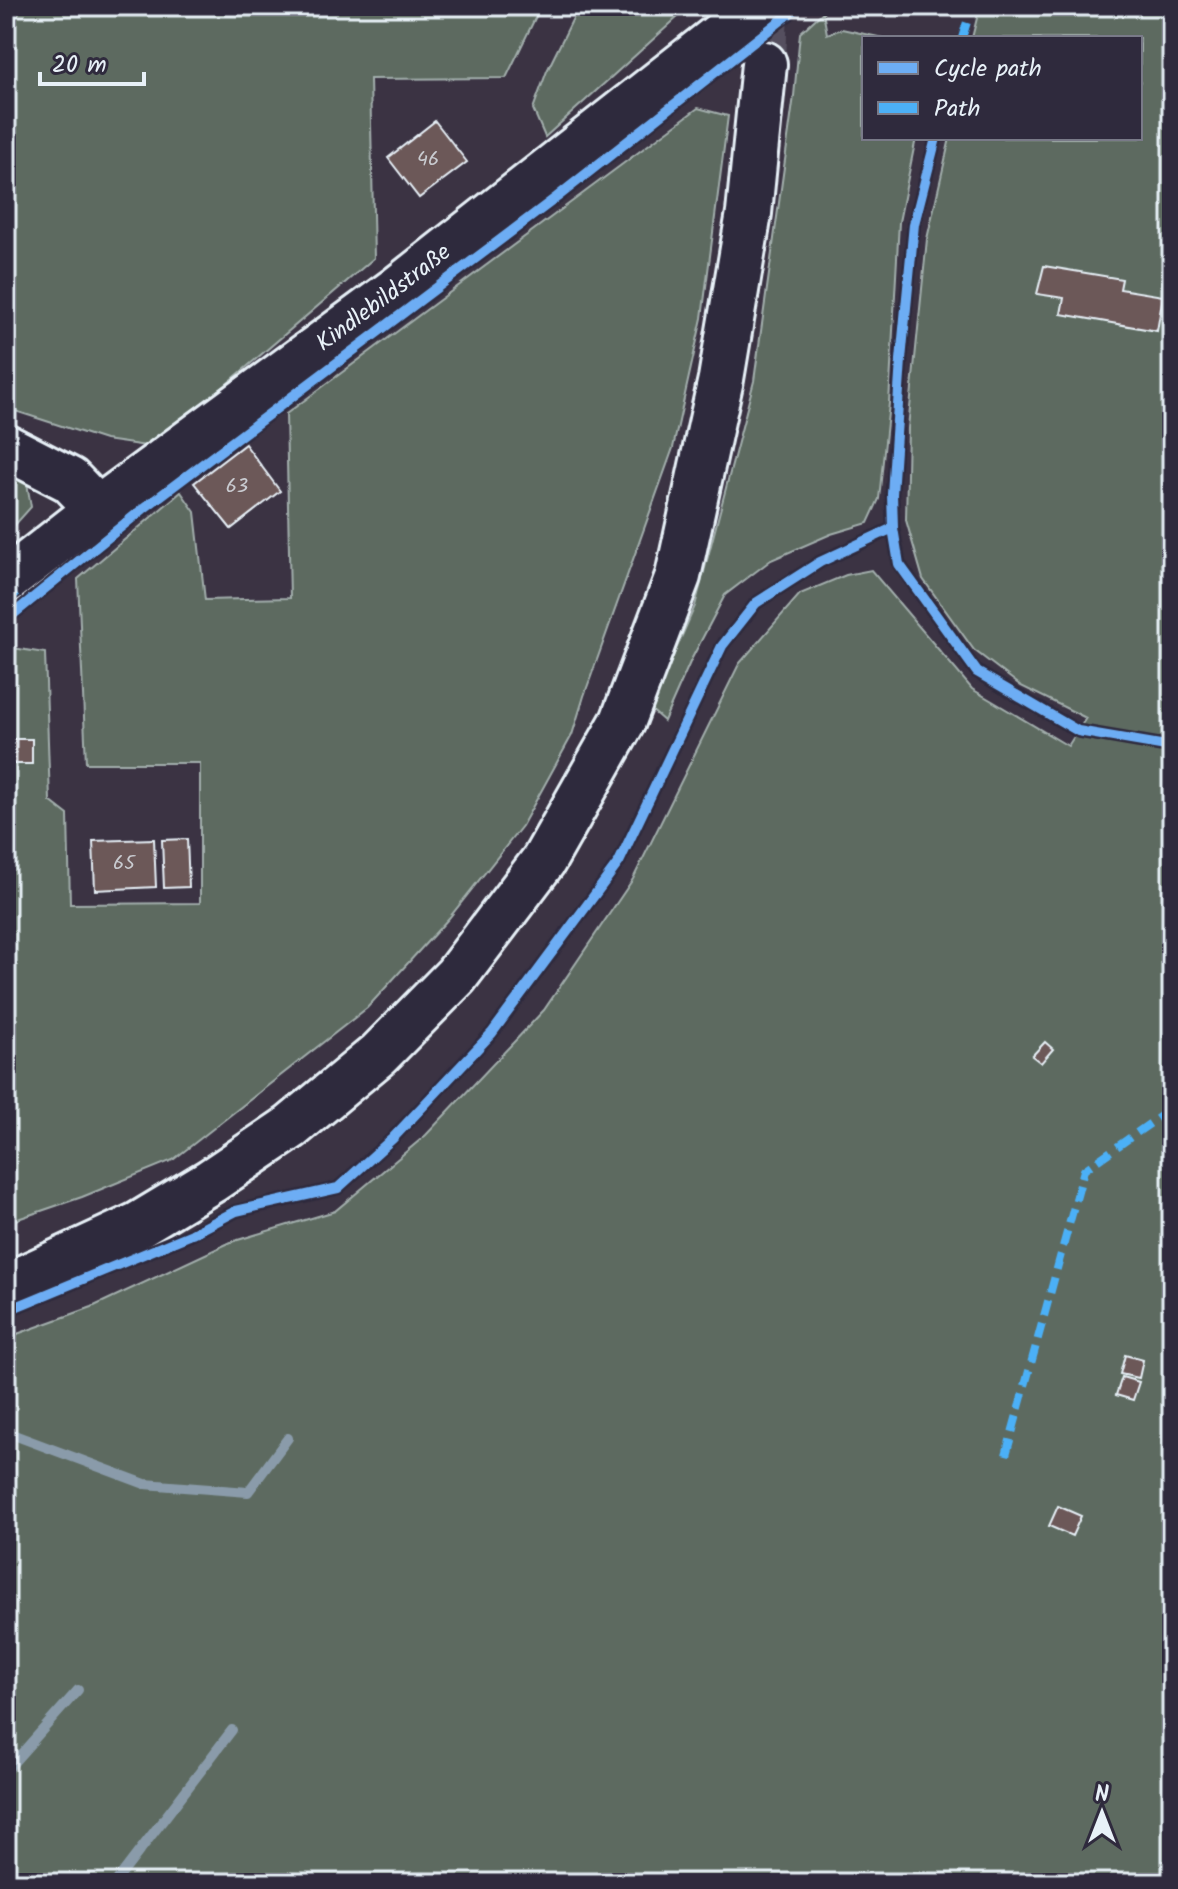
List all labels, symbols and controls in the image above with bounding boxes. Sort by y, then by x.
scale bar [40,36,144,86]
legend [862,36,1142,140]
text: 20 m [52,46,107,85]
text: Cycle path [934,50,1042,89]
text: Path [934,90,980,129]
house number: 46 [417,144,439,176]
street label: Kindlebildstraße [308,234,460,362]
house number: 63 [226,471,248,503]
house number: 65 [113,848,136,880]
north arrow [1062,1773,1142,1853]
text: N [1095,1778,1109,1813]

